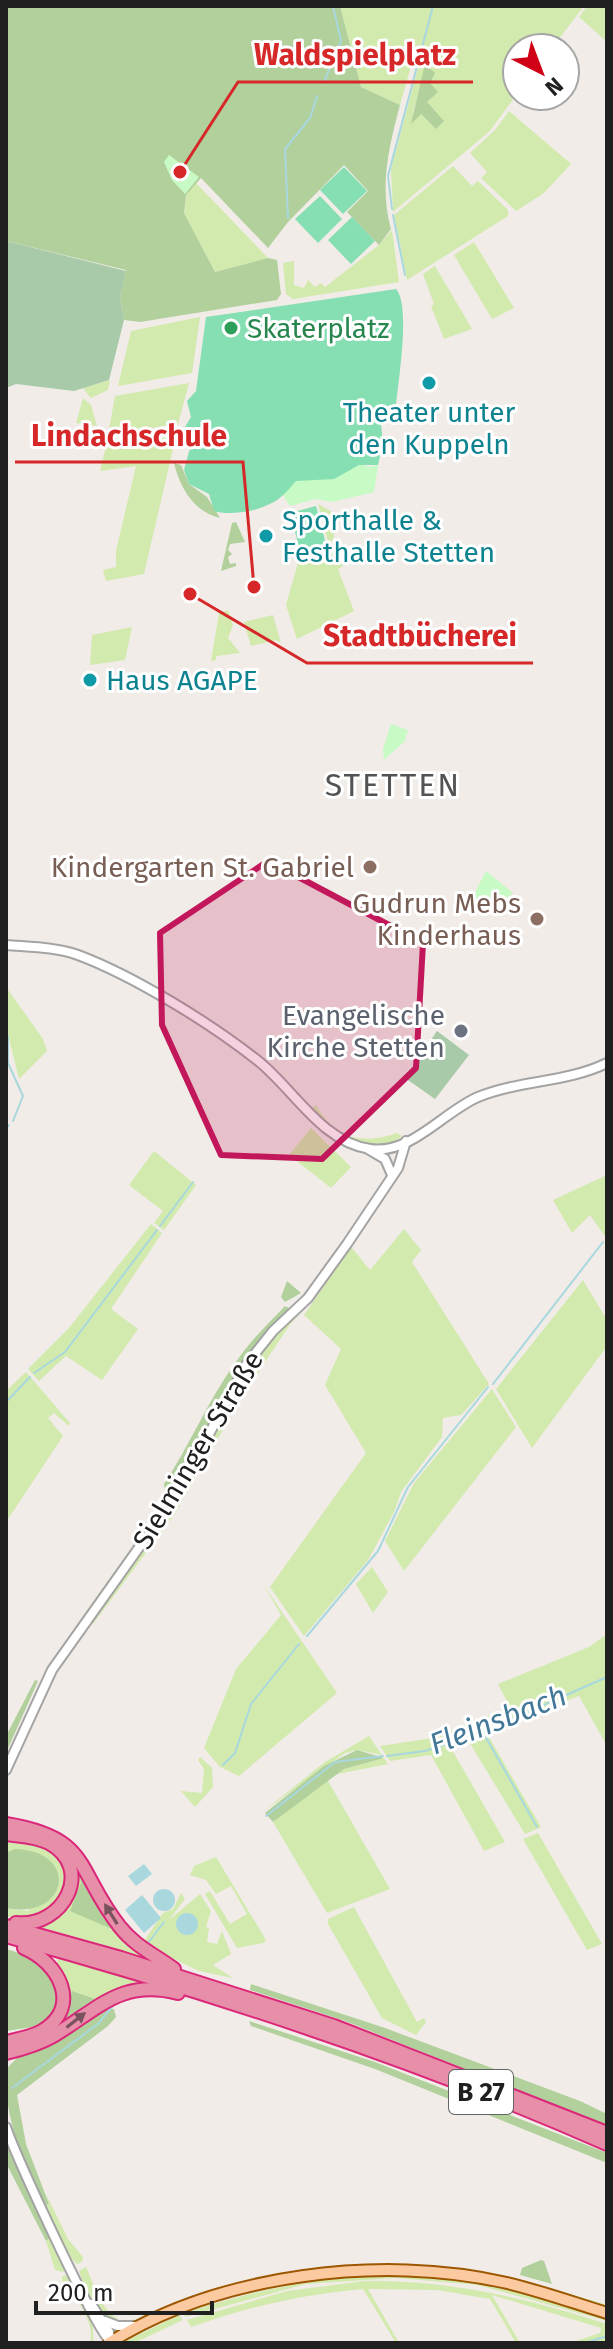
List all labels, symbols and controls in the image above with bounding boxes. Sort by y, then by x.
callout: Waldspielplatz [238,28,473,82]
north arrow [501,32,581,112]
text: Waldspielplatz [254,37,456,73]
text: N [540,72,569,101]
place label: Skaterplatz [247,312,389,345]
marker: Skaterplatz [222,319,240,337]
marker: Theater unter den Kuppeln [420,374,438,392]
place label: Theater unter den Kuppeln [343,396,516,461]
callout: Lindachschule [15,408,243,462]
text: Lindachschule [31,418,227,454]
place label: Sporthalle & Festhalle Stetten [282,504,495,569]
marker: Sporthalle & Festhalle Stetten [257,527,275,545]
callout: Stadtbücherei [307,609,533,663]
text: Stadtbücherei [323,618,517,654]
place label: Haus AGAPE [106,664,258,697]
marker: Haus AGAPE [81,671,99,689]
district label: STETTEN [325,766,461,804]
place label: Kindergarten St. Gabriel [51,851,354,884]
marker: Kindergarten St. Gabriel [361,858,379,876]
place label: Gudrun Mebs Kinderhaus [353,887,521,952]
marker: Gudrun Mebs Kinderhaus [528,910,546,928]
place label: Evangelische Kirche Stetten [266,999,445,1064]
marker: Evangelische Kirche Stetten [452,1022,470,1040]
street label: Sielminger Straße [126,1345,270,1555]
water label: Fleinsbach [424,1677,572,1763]
one-way arrow [105,1903,119,1925]
one-way arrow [66,2012,86,2028]
road number: B 27 [449,2070,513,2114]
scale bar [36,2265,212,2315]
text: 200 m [48,2279,114,2307]

